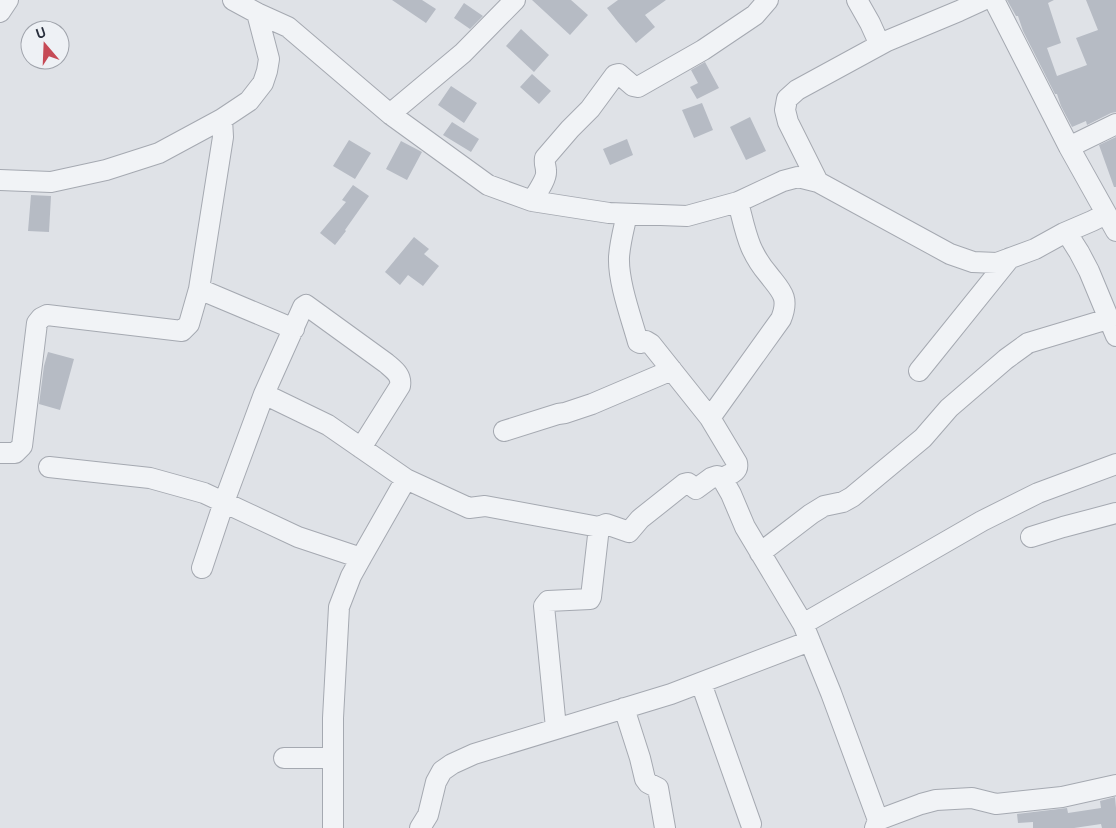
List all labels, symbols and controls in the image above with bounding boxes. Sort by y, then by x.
north arrow [20,20,70,70]
text: U [33,23,48,43]

